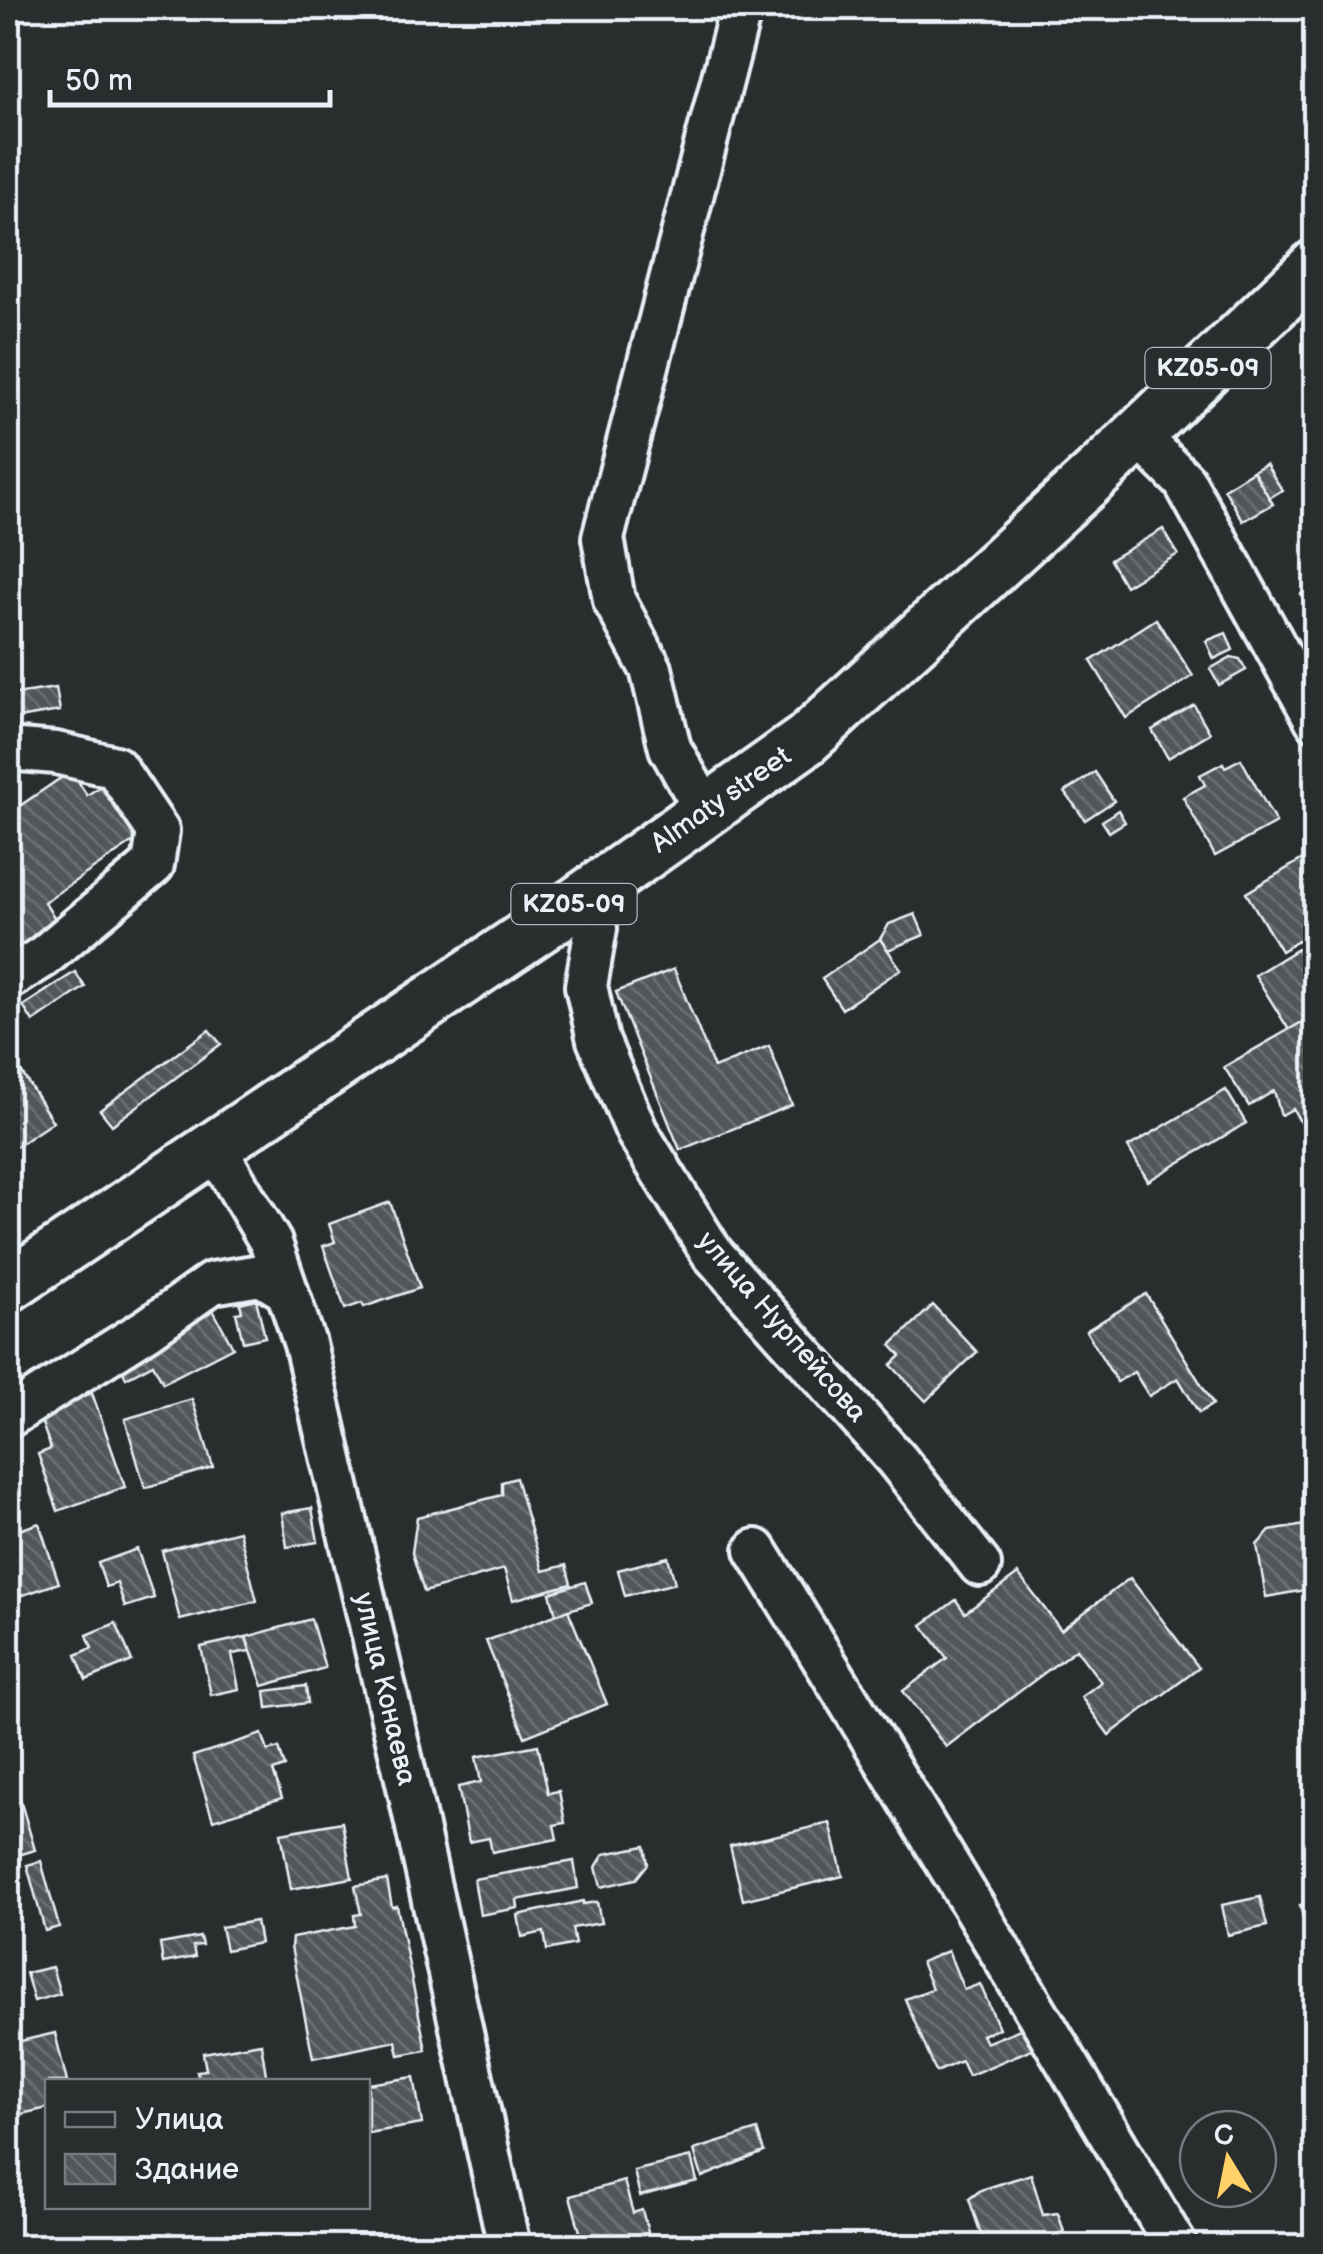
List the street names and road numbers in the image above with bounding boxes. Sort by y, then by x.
road number: KZ05-09 [1146,348,1270,388]
street label: Almaty street [645,739,798,860]
road number: KZ05-09 [512,884,636,924]
street label: улица Нурпейсова [690,1225,874,1429]
street label: улица Конаева [347,1589,423,1789]

